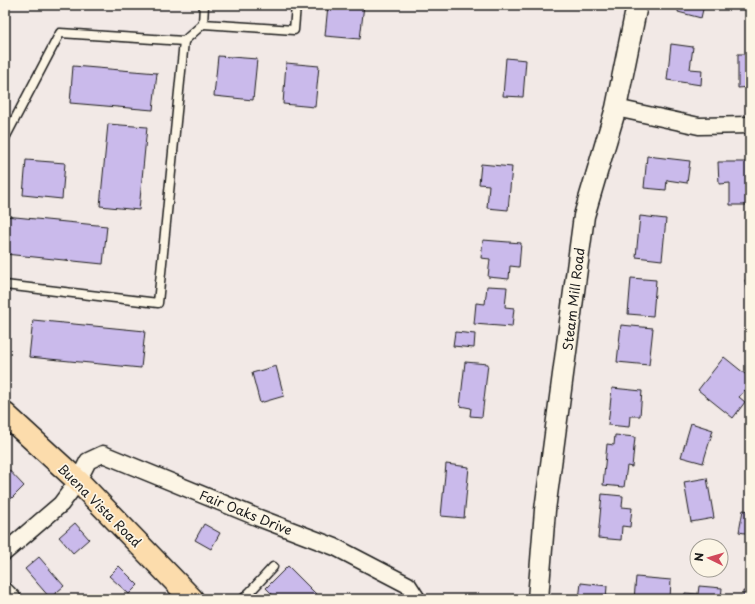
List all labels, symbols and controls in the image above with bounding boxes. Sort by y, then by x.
street label: Steam Mill Road [557,247,589,351]
street label: Buena Vista Road [54,459,146,551]
street label: Fair Oaks Drive [197,485,295,539]
north arrow [689,538,729,578]
text: N [690,552,707,562]

